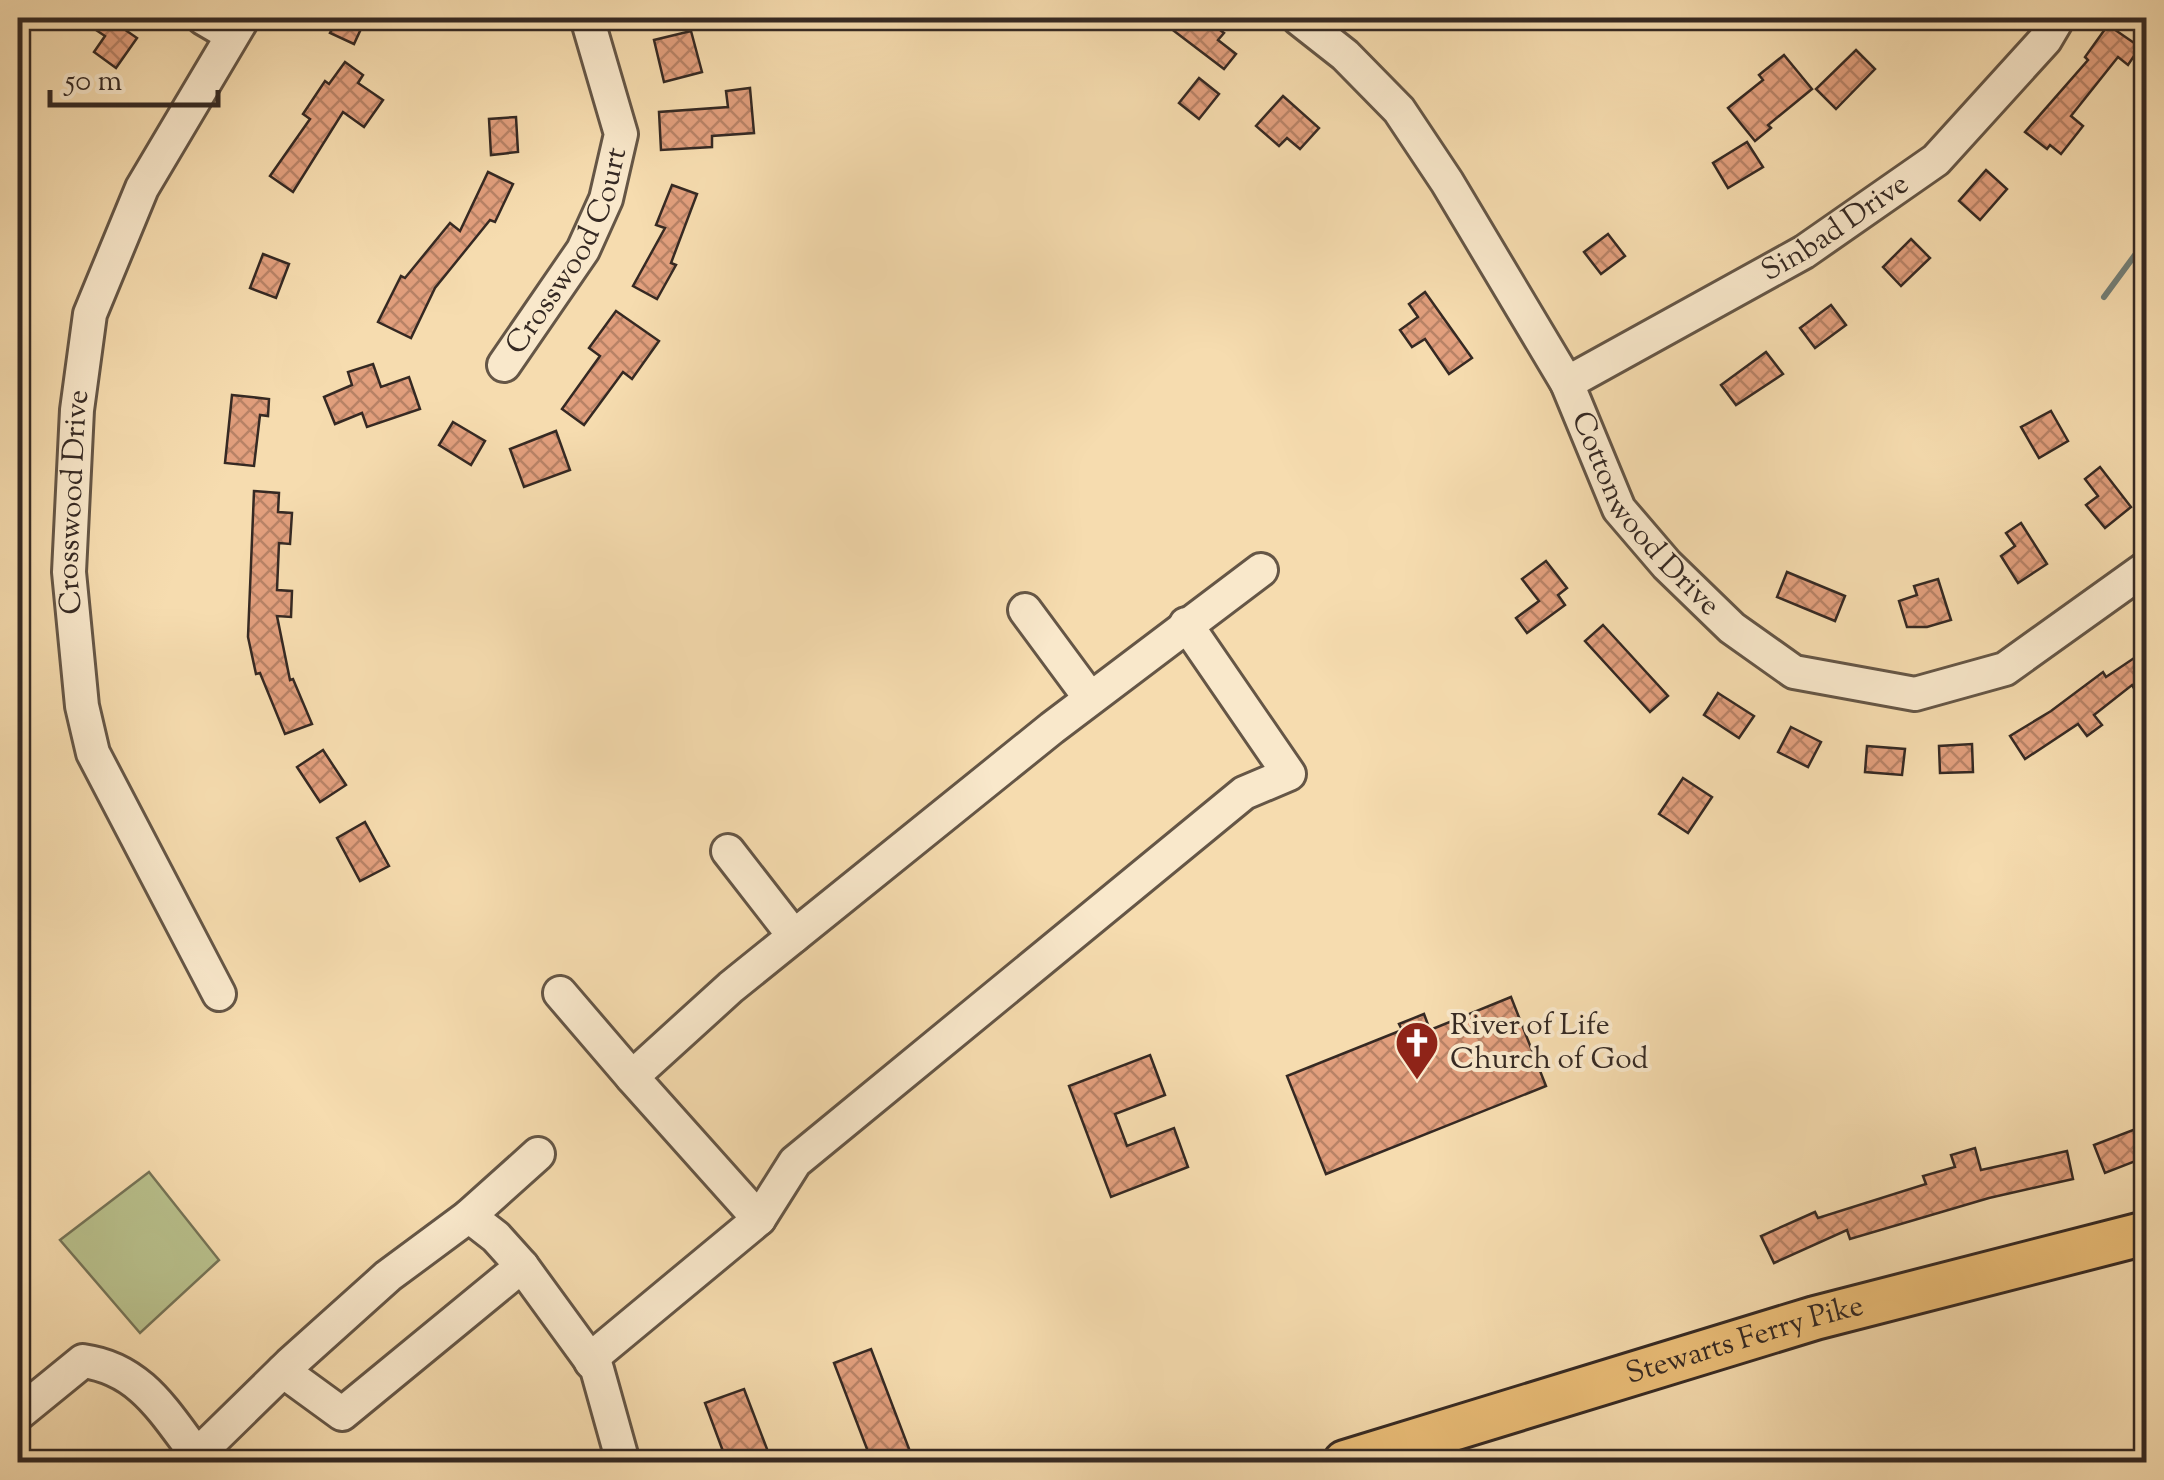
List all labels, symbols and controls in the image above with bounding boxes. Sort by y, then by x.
scale bar [50,45,218,107]
text: 50 m [63,61,123,104]
street label: Crosswood Court [496,143,639,364]
street label: Sinbad Drive [1754,164,1918,293]
street label: Crosswood Drive [47,387,101,616]
street label: Cottonwood Drive [1560,405,1729,626]
place label: River of Life Church of God [1450,1005,1649,1082]
church icon: River of Life Church of God [1394,1020,1440,1081]
street label: Stewarts Ferry Pike [1621,1285,1868,1396]

